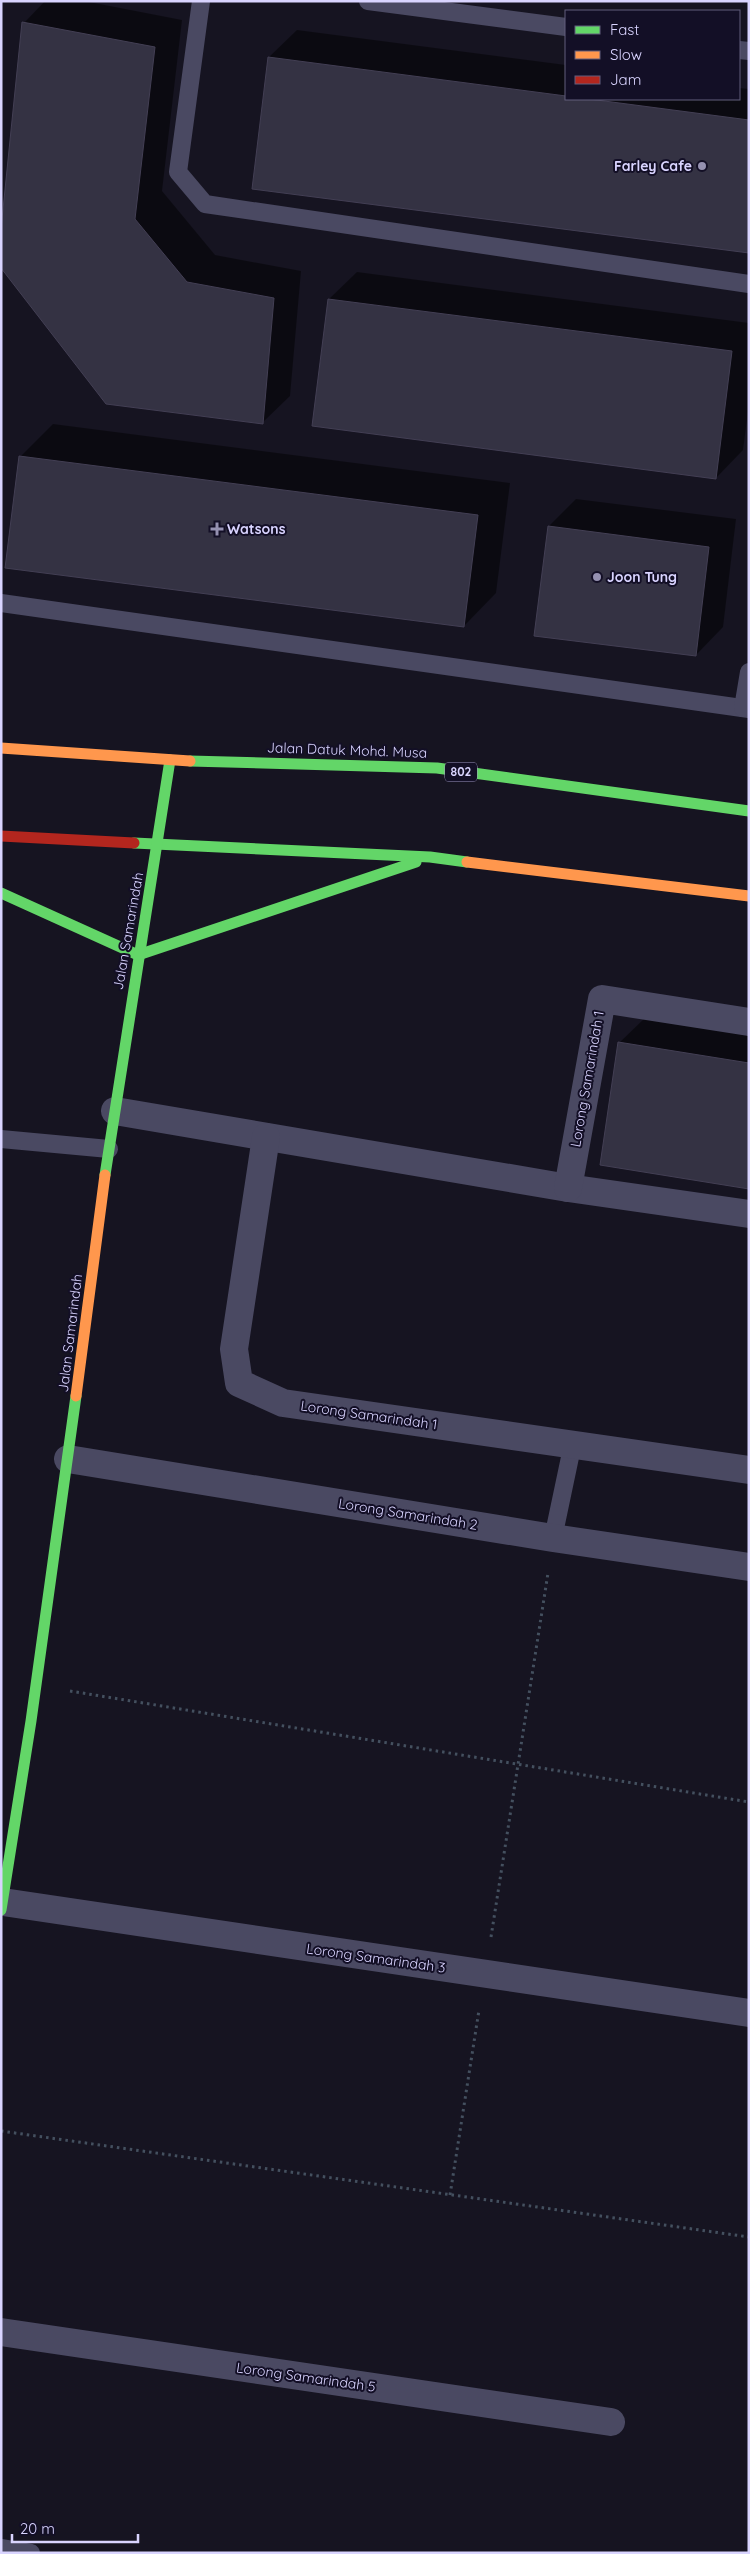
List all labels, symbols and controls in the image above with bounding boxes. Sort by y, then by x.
legend [565,10,740,100]
text: Fast [610,20,639,39]
text: Slow [610,45,642,64]
text: Jam [610,70,641,89]
place label: Farley Cafe [614,157,692,175]
marker: Farley Cafe [696,160,708,172]
place label: Watsons [227,520,286,538]
marker: Watsons [211,523,223,535]
place label: Joon Tung [607,568,677,586]
marker: Joon Tung [591,571,603,583]
street label: Jalan Datuk Mohd. Musa [267,738,427,762]
road number: 802 [445,762,477,782]
street label: Jalan Samarindah [109,871,147,991]
street label: Lorong Samarindah 1 [566,1009,608,1149]
street label: Jalan Samarindah [54,1273,86,1393]
street label: Lorong Samarindah 1 [299,1396,439,1434]
street label: Lorong Samarindah 2 [337,1494,479,1534]
street label: Lorong Samarindah 3 [305,1939,447,1977]
street label: Lorong Samarindah 5 [235,2358,377,2396]
scale bar [12,2512,139,2544]
text: 20 m [20,2519,55,2538]

